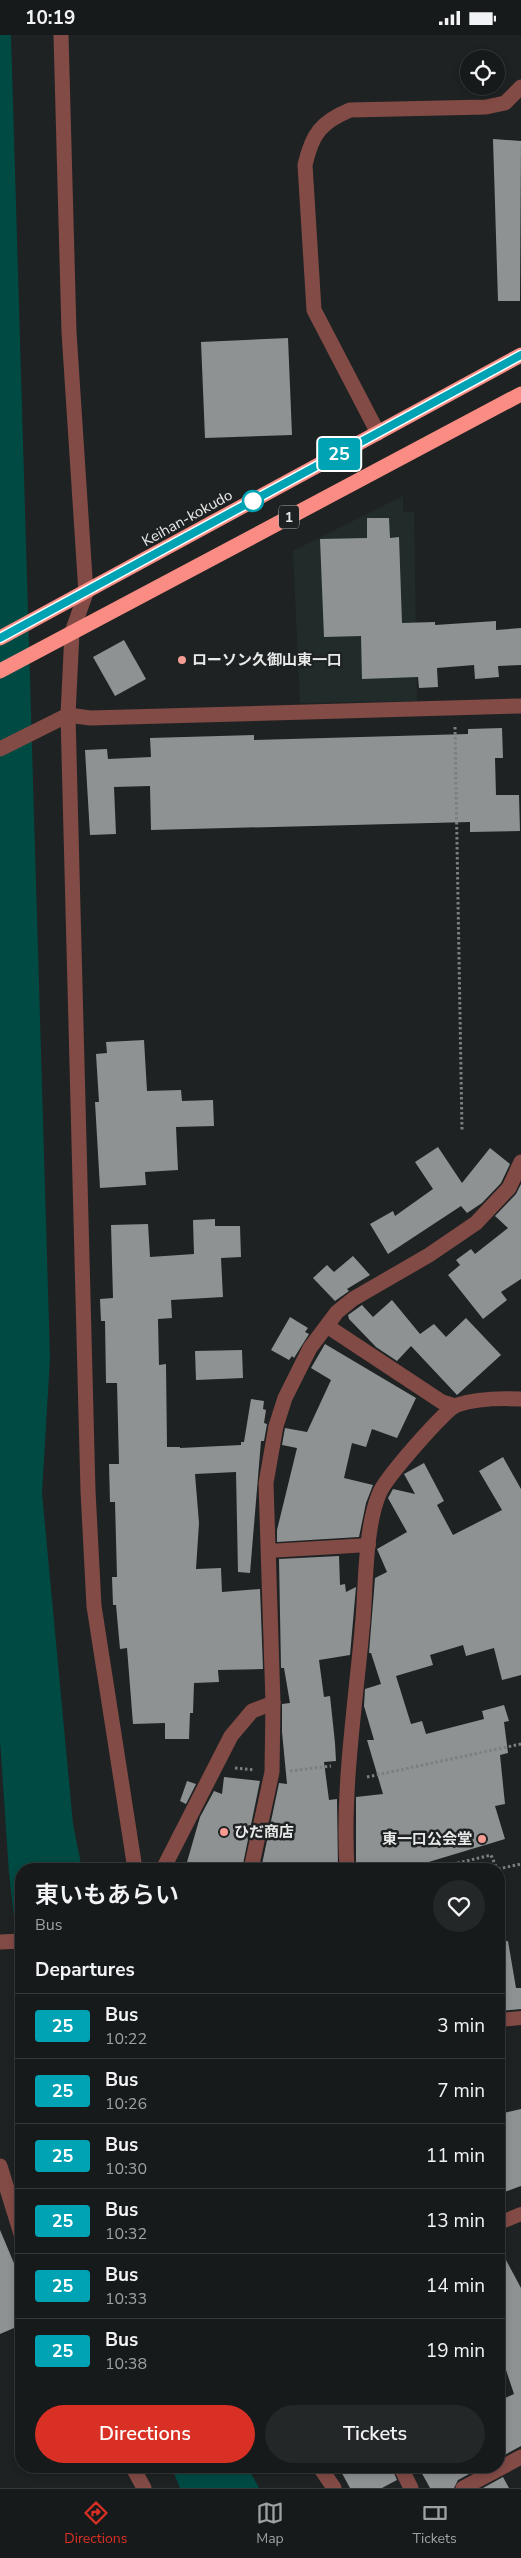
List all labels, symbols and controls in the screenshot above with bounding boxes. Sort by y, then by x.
text: 10:19 [25,5,75,31]
map controls [460,50,505,95]
button: locate [460,50,505,95]
line badge: 25 [316,438,362,470]
text: 25 [328,442,350,466]
street label: Keihan-kokudo [138,485,236,551]
unlabelled marker [242,490,264,512]
road number: 1 [279,506,299,529]
place label: ローソン久御山東一口 [192,650,342,670]
marker: ローソン久御山東一口 [176,654,188,666]
place label: ひだ商店 [234,1822,294,1842]
marker: ひだ商店 [218,1826,230,1838]
place label: 東一口公会堂 [382,1829,472,1849]
marker: 東一口公会堂 [476,1833,488,1845]
text: 東いもあらい [35,1879,179,1911]
button: heart [433,1880,485,1932]
text: Bus [35,1914,63,1936]
text: Departures [35,1957,135,1983]
text: Bus [105,2002,138,2028]
text: 3 min [437,2013,485,2039]
text: 25 [52,2014,73,2038]
text: 10:22 [105,2028,147,2050]
text: Bus [105,2067,138,2093]
text: 7 min [437,2078,485,2104]
text: 25 [52,2079,73,2103]
text: 10:26 [105,2093,147,2115]
text: Bus [105,2132,138,2158]
text: 11 min [426,2143,485,2169]
text: 25 [52,2144,73,2168]
text: 10:30 [105,2158,147,2180]
text: Bus [105,2197,138,2223]
text: 13 min [426,2208,485,2234]
text: 25 [52,2209,73,2233]
text: 10:32 [105,2223,147,2245]
text: Bus [105,2262,138,2288]
text: 14 min [426,2273,485,2299]
text: 25 [52,2274,73,2298]
text: 10:33 [105,2288,147,2310]
text: Bus [105,2327,138,2353]
text: 19 min [426,2338,485,2364]
text: 25 [52,2339,73,2363]
text: 10:38 [105,2353,147,2375]
button: Directions [35,2405,255,2463]
button: Tickets [265,2405,485,2463]
tab: Directions [64,2499,127,2548]
tab: Map [256,2499,284,2548]
tab: Tickets [413,2499,457,2548]

